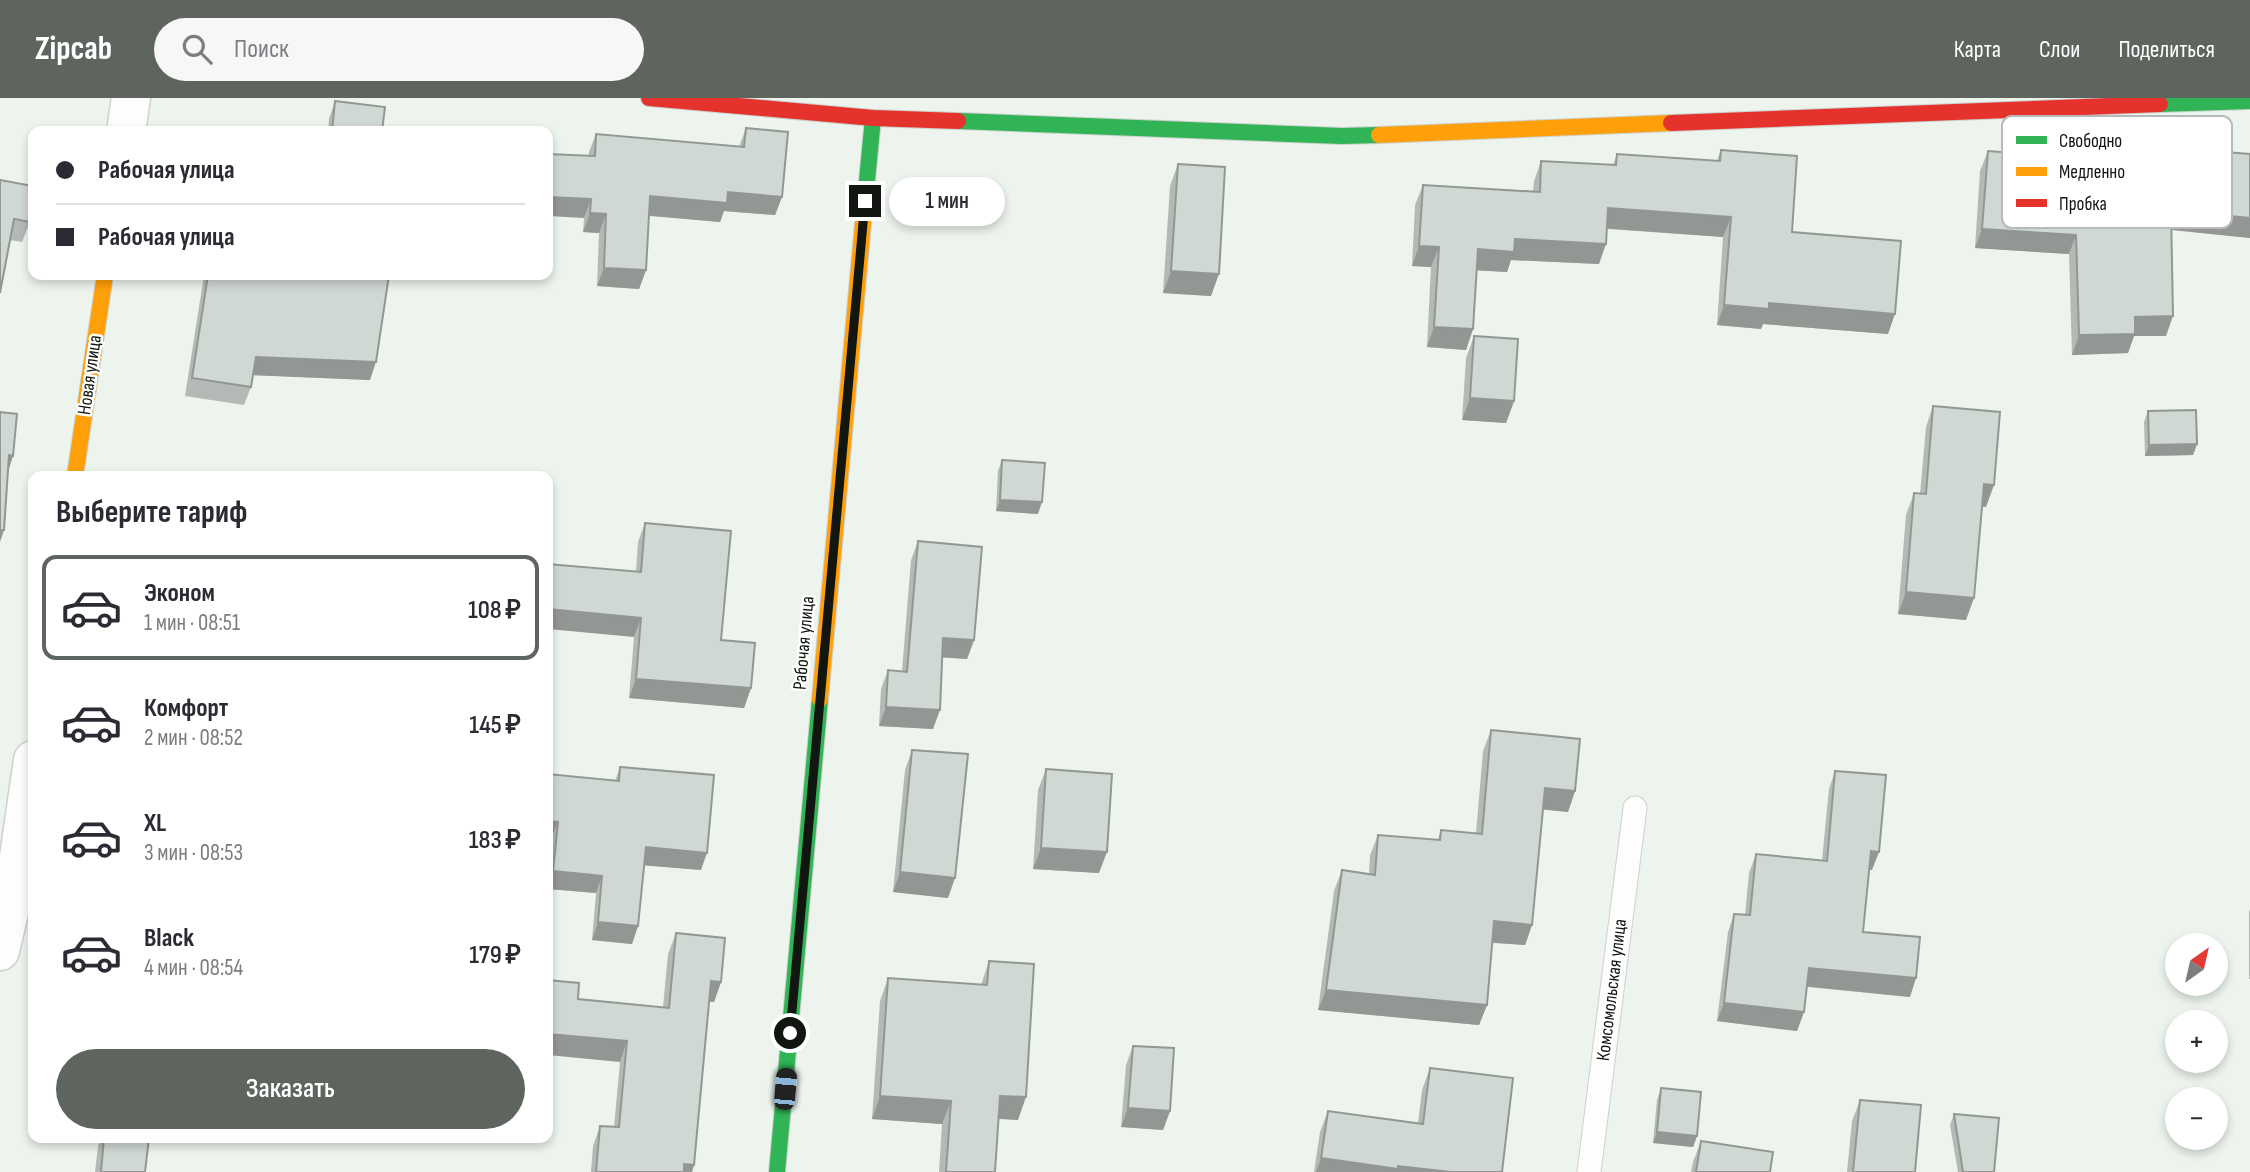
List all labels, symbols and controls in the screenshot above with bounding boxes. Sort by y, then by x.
search box [154,18,644,81]
text: Zipcab [35,29,112,69]
icon: search [178,30,216,68]
text: Поиск [234,34,289,65]
text: Карта [1954,35,2001,64]
text: Слои [2039,35,2080,64]
text: Поделиться [2118,35,2215,64]
legend [2002,116,2232,228]
text: Свободно [2059,130,2122,153]
text: Рабочая улица [98,155,235,186]
text: Медленно [2059,161,2125,184]
callout: 1 мин [890,176,1005,226]
route end [849,185,881,217]
text: 1 мин [925,187,969,215]
text: Пробка [2059,193,2107,216]
text: Рабочая улица [98,222,235,253]
street label: Новая улица [73,334,107,416]
text: Выберите тариф [56,493,247,532]
icon: car [60,576,123,639]
text: Эконом [144,578,215,609]
text: 108 ₽ [468,595,521,626]
street label: Рабочая улица [788,595,820,691]
text: 1 мин · 08:51 [144,609,240,637]
icon: car [60,691,123,754]
text: Комфорт [144,693,228,724]
text: 145 ₽ [469,710,521,741]
text: 2 мин · 08:52 [144,724,243,752]
icon: car [60,806,123,869]
text: XL [144,808,166,839]
text: 183 ₽ [469,825,521,856]
text: 3 мин · 08:53 [144,839,243,867]
street label: Комсомольская улица [1592,918,1632,1062]
icon: car [60,921,123,984]
text: Black [144,923,194,954]
north arrow [2165,933,2228,996]
map controls [2165,933,2228,1150]
text: 179 ₽ [469,940,521,971]
text: 4 мин · 08:54 [144,954,243,982]
button: + [2165,1010,2228,1073]
route start [774,1017,806,1049]
button: Заказать [56,1049,525,1129]
car [773,1067,798,1111]
button: − [2165,1087,2228,1150]

